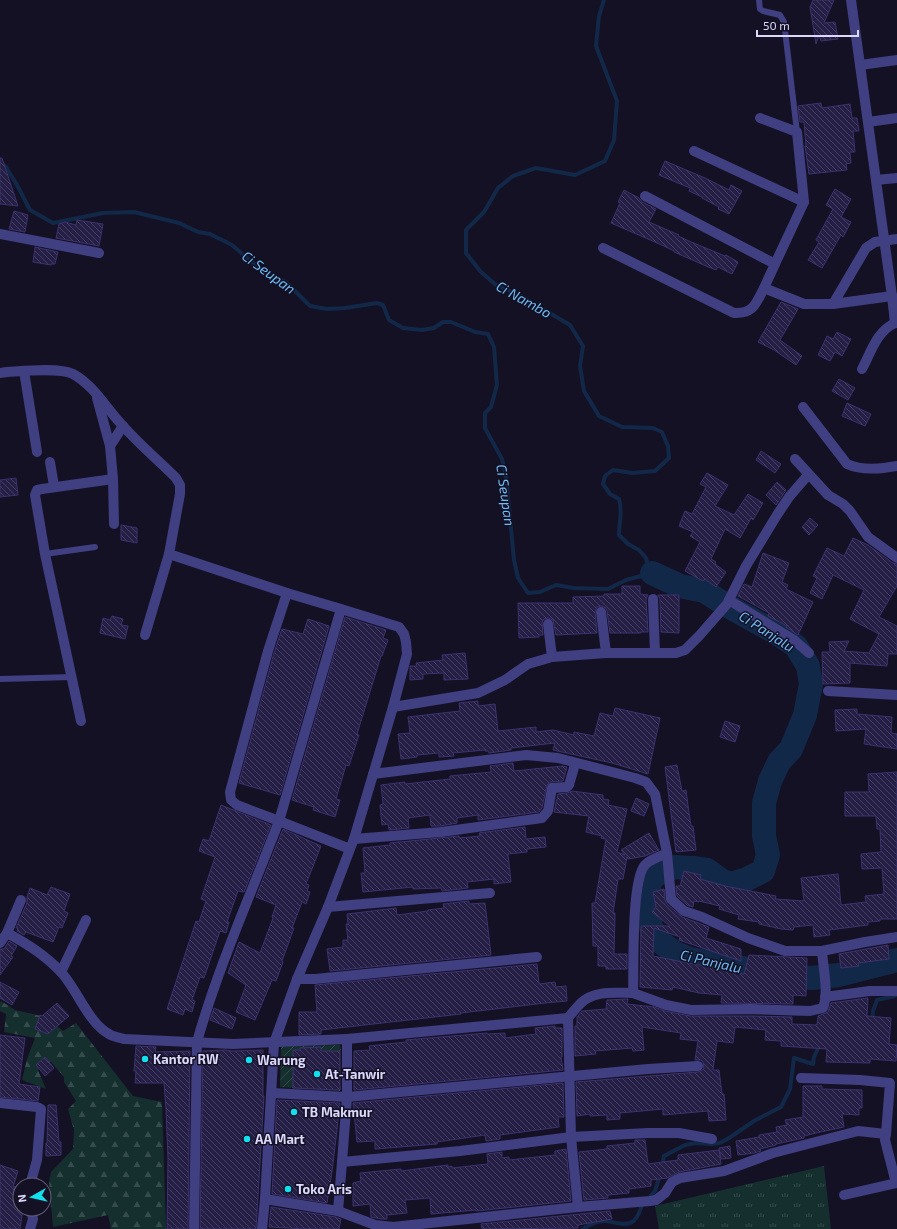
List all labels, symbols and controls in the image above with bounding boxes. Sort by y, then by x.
scale bar [757,12,858,38]
text: 50 m [763,18,790,32]
water label: Ci Seupan [239,247,299,297]
water label: Ci Nambo [493,277,555,321]
water label: Ci Seupan [493,463,519,527]
water label: Ci Panjalu [736,607,798,655]
water label: Ci Panjalu [679,946,743,976]
place label: Kantor RW [153,1051,219,1067]
place label: Warung [257,1052,306,1068]
marker: Kantor RW [140,1054,150,1064]
marker: Warung [244,1055,254,1065]
place label: At-Tanwir [325,1066,386,1082]
marker: At-Tanwir [312,1069,322,1079]
place label: TB Makmur [302,1104,373,1120]
marker: TB Makmur [289,1107,299,1117]
place label: AA Mart [255,1131,305,1147]
marker: AA Mart [242,1134,252,1144]
north arrow [12,1177,52,1217]
place label: Toko Aris [296,1181,352,1197]
marker: Toko Aris [283,1184,293,1194]
text: N [15,1194,29,1203]

